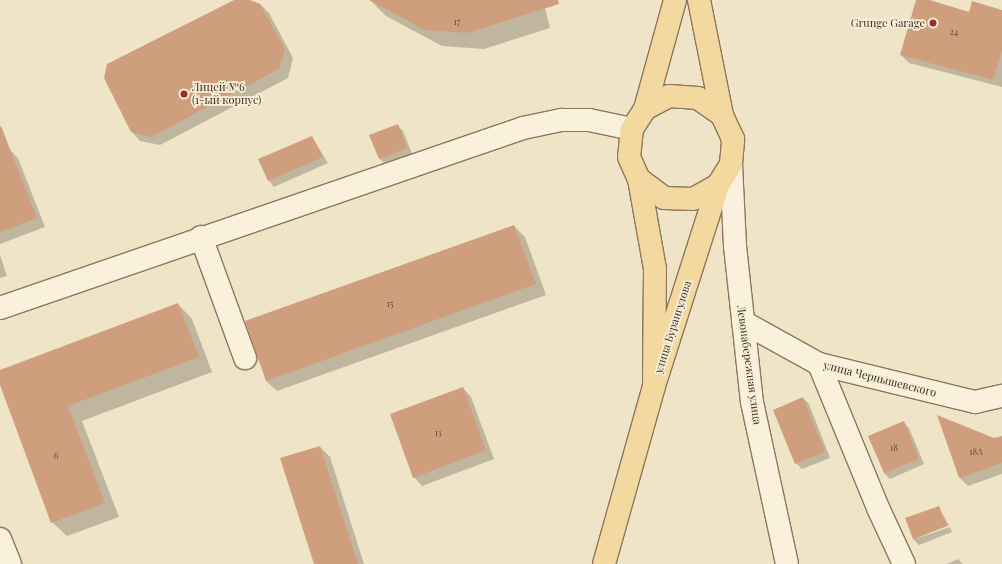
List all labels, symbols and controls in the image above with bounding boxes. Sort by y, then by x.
house number: 17 [454,16,460,26]
place label: Grunge Garage [851,16,925,30]
marker: Grunge Garage [928,18,938,28]
house number: 24 [950,26,958,36]
place label: Лицей №6 (1-ый корпус) [192,81,261,107]
marker: Лицей №6 (1-ый корпус) [179,89,189,99]
street label: улица Бурангулова [652,279,694,375]
house number: 15 [387,298,393,308]
street label: Левонабережная улица [734,304,764,426]
street label: улица Чернышевского [822,359,938,399]
house number: 13 [434,427,442,437]
house number: 18 [890,442,898,452]
house number: 18А [969,446,983,456]
house number: 6 [54,450,58,460]

